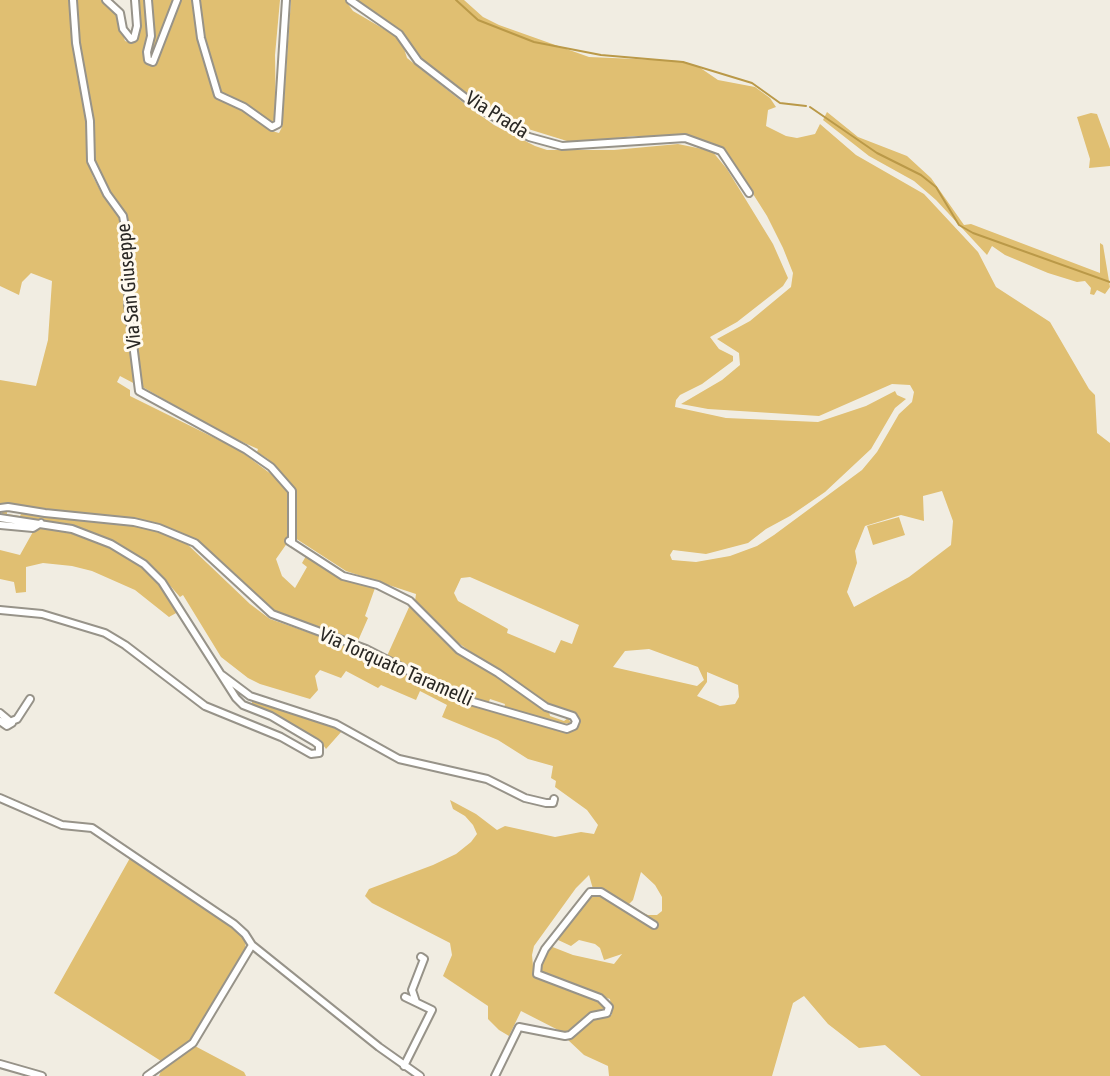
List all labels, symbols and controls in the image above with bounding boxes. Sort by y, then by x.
street label: Via Prada [461,86,533,144]
street label: Via San Giuseppe [112,222,146,350]
street label: Via Torquato Taramelli [315,622,477,712]

